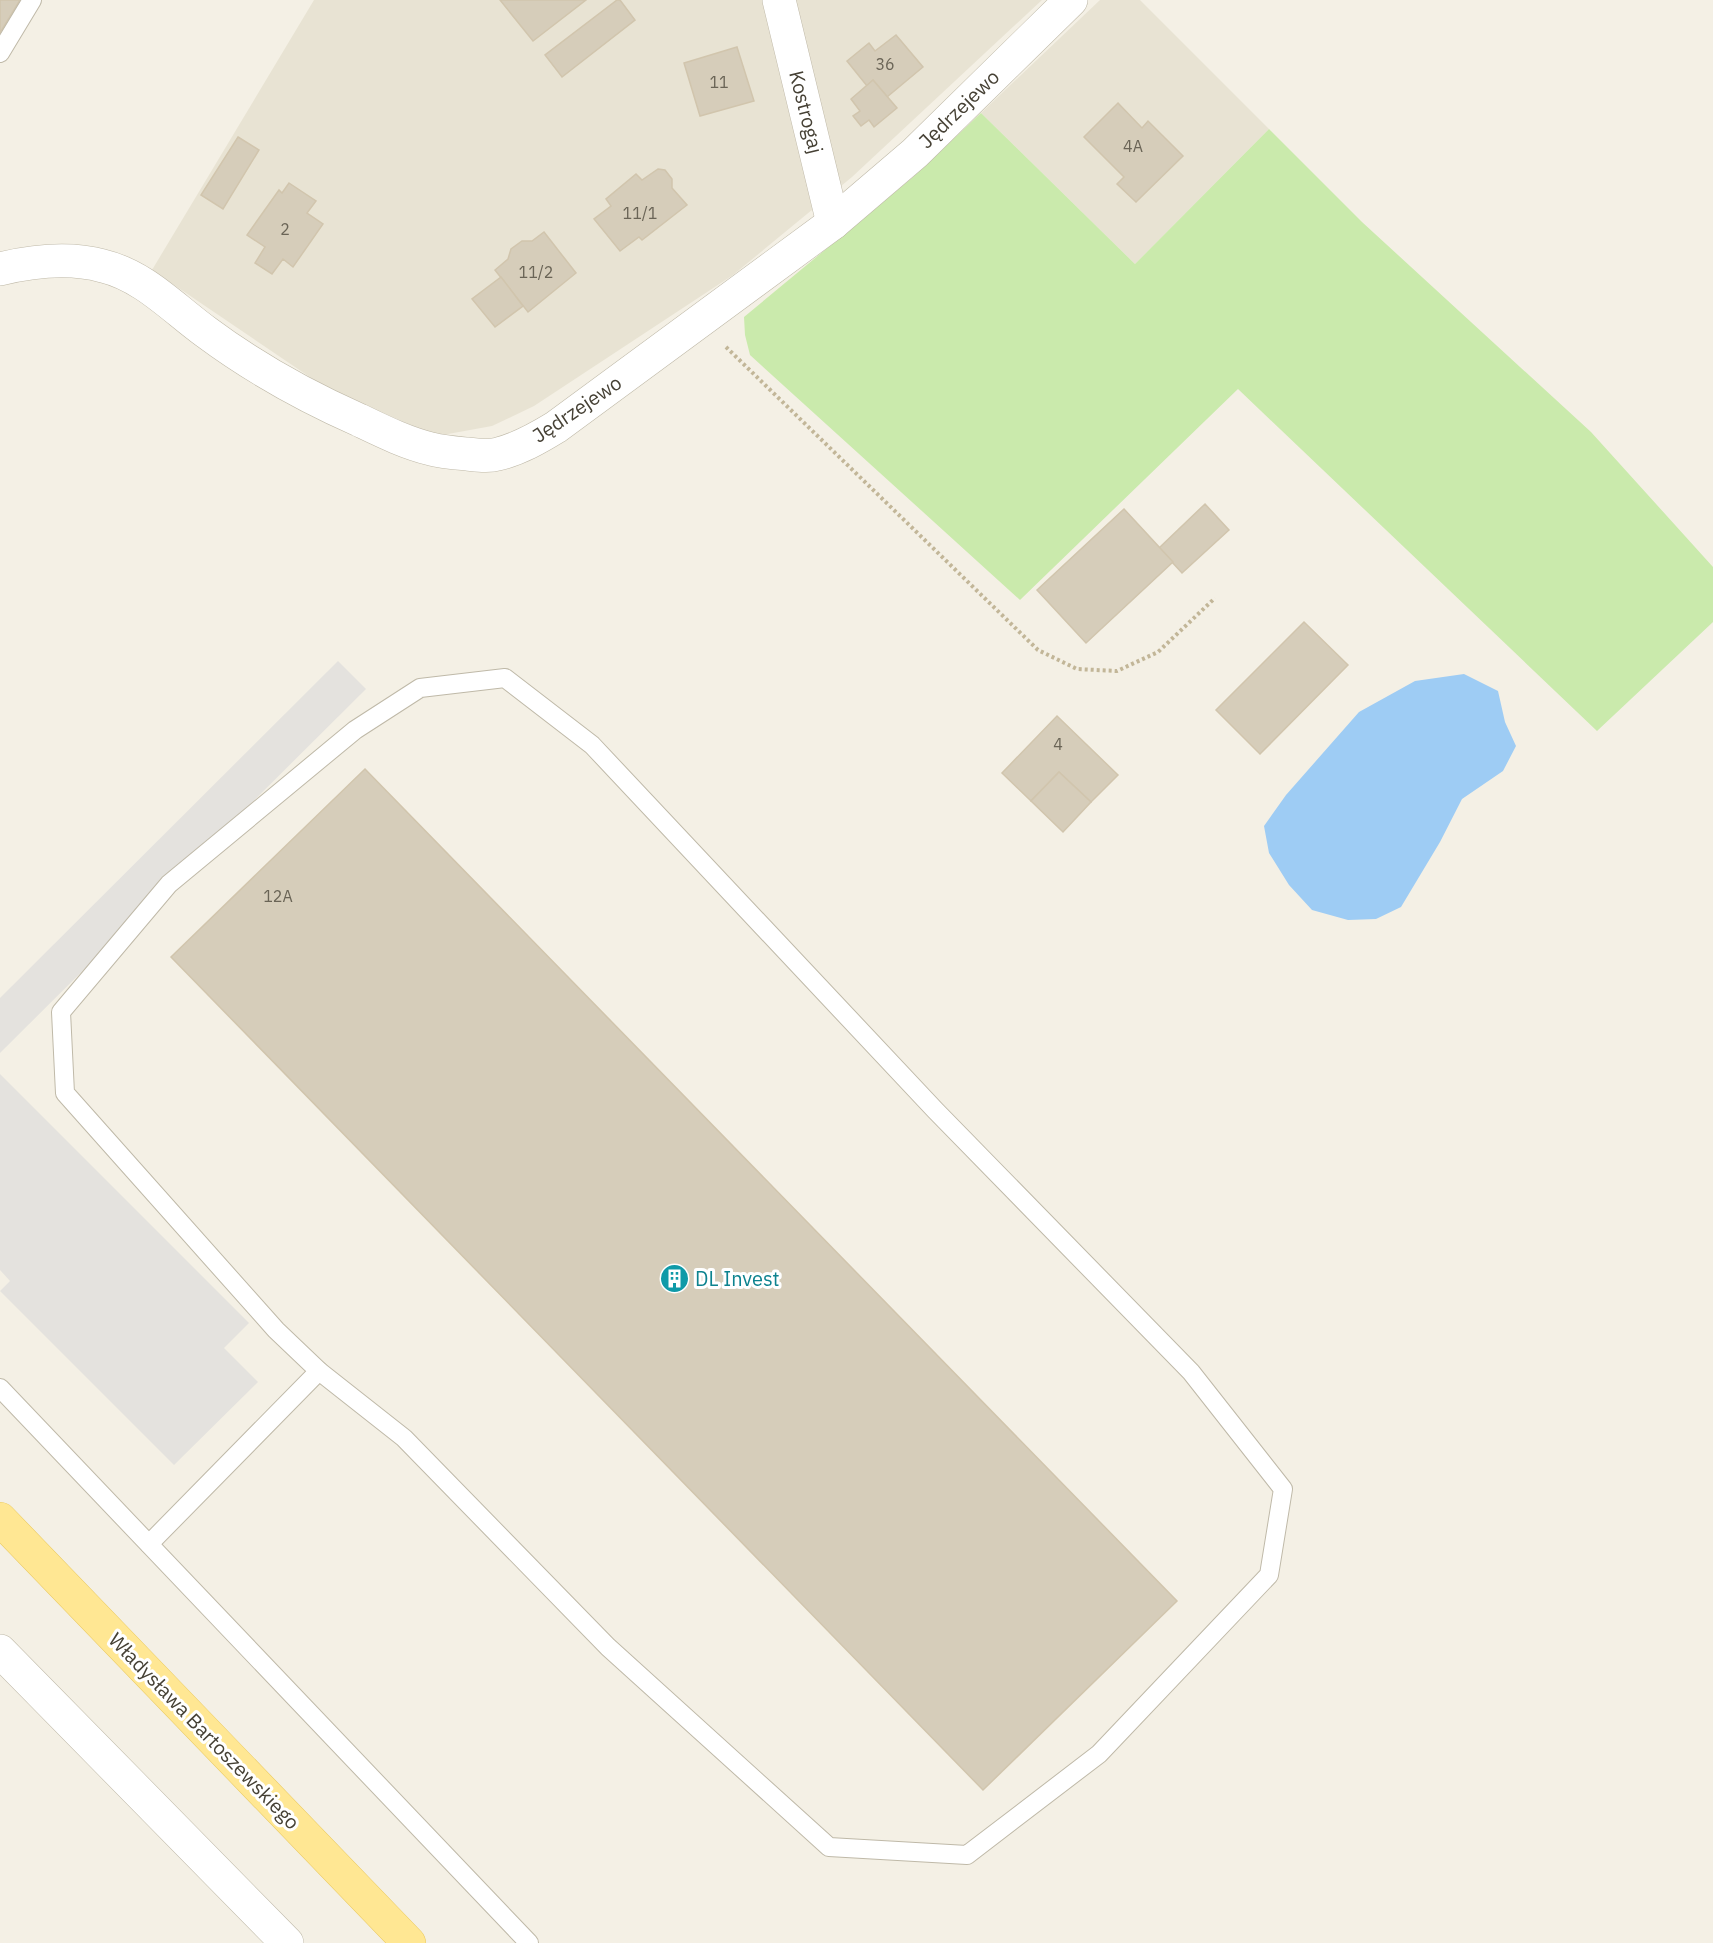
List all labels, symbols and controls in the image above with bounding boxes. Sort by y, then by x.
house number: 36 [875,54,895,74]
street label: Jędrzejewo [912,63,1005,154]
street label: Kostrogaj [783,68,830,156]
house number: 11 [709,72,729,92]
house number: 4A [1123,136,1143,156]
house number: 11/1 [623,203,657,223]
house number: 2 [280,219,290,239]
house number: 11/2 [519,262,553,282]
street label: Jędrzejewo [527,369,627,448]
house number: 4 [1053,734,1063,754]
house number: 12A [263,886,293,906]
building icon: DL Invest [658,1263,690,1295]
place label: DL Invest [695,1265,780,1292]
street label: Władysława Bartoszewskiego [103,1626,306,1835]

